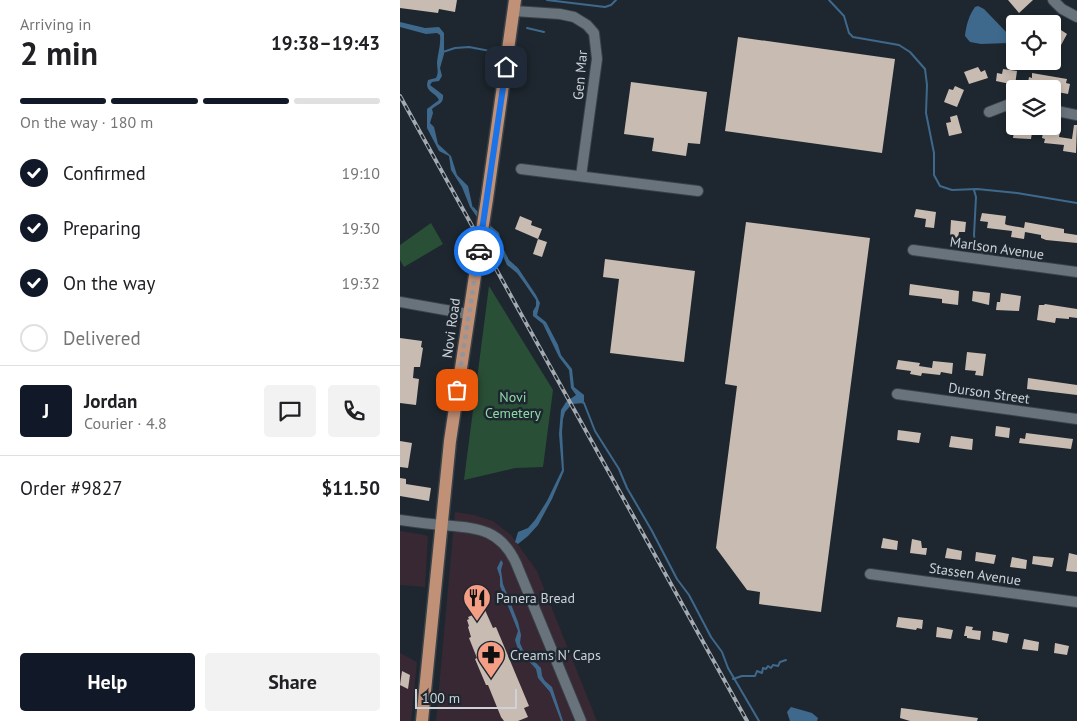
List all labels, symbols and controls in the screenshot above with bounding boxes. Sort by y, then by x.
text: Arriving in [20,14,91,34]
map controls [1006,15,1061,135]
button: locate [1006,15,1061,70]
text: 19:38–19:43 [271,31,380,55]
text: 2 min [20,32,98,74]
pin [485,46,527,88]
street label: Gen Mar [569,49,591,101]
icon: home [492,53,520,81]
button: layers [1006,80,1061,135]
text: On the way · 180 m [20,112,153,132]
icon: check [20,159,48,187]
text: Confirmed [63,161,146,185]
text: 19:10 [342,163,380,183]
icon: check [20,214,48,242]
text: Preparing [63,216,141,240]
text: 19:30 [342,218,380,238]
courier [454,226,504,276]
street label: Marlson Avenue [949,232,1045,264]
icon: car [465,237,493,265]
icon: check [20,269,48,297]
text: On the way [63,271,155,295]
text: 19:32 [342,273,380,293]
street label: Novi Road [438,297,464,359]
text: Delivered [63,326,141,350]
pin [436,369,478,411]
icon: bag [443,376,471,404]
street label: Durson Street [947,378,1031,408]
button: chat [264,385,316,437]
button: phone [328,385,380,437]
park label: Novi Cemetery [485,388,542,422]
text: Jordan [84,389,137,413]
text: J [43,399,49,423]
text: Courier · 4.8 [84,413,167,433]
text: Order #9827 [20,476,123,500]
text: $11.50 [321,476,380,500]
street label: Stassen Avenue [928,559,1022,589]
restaurant icon: Panera Bread [462,583,492,622]
place label: Panera Bread [496,589,575,607]
pharmacy icon: Creams N' Caps [476,640,506,679]
place label: Creams N' Caps [510,646,601,664]
button: Help [20,653,195,711]
button: Share [205,653,380,711]
scale bar [415,686,518,709]
text: 100 m [422,689,460,707]

